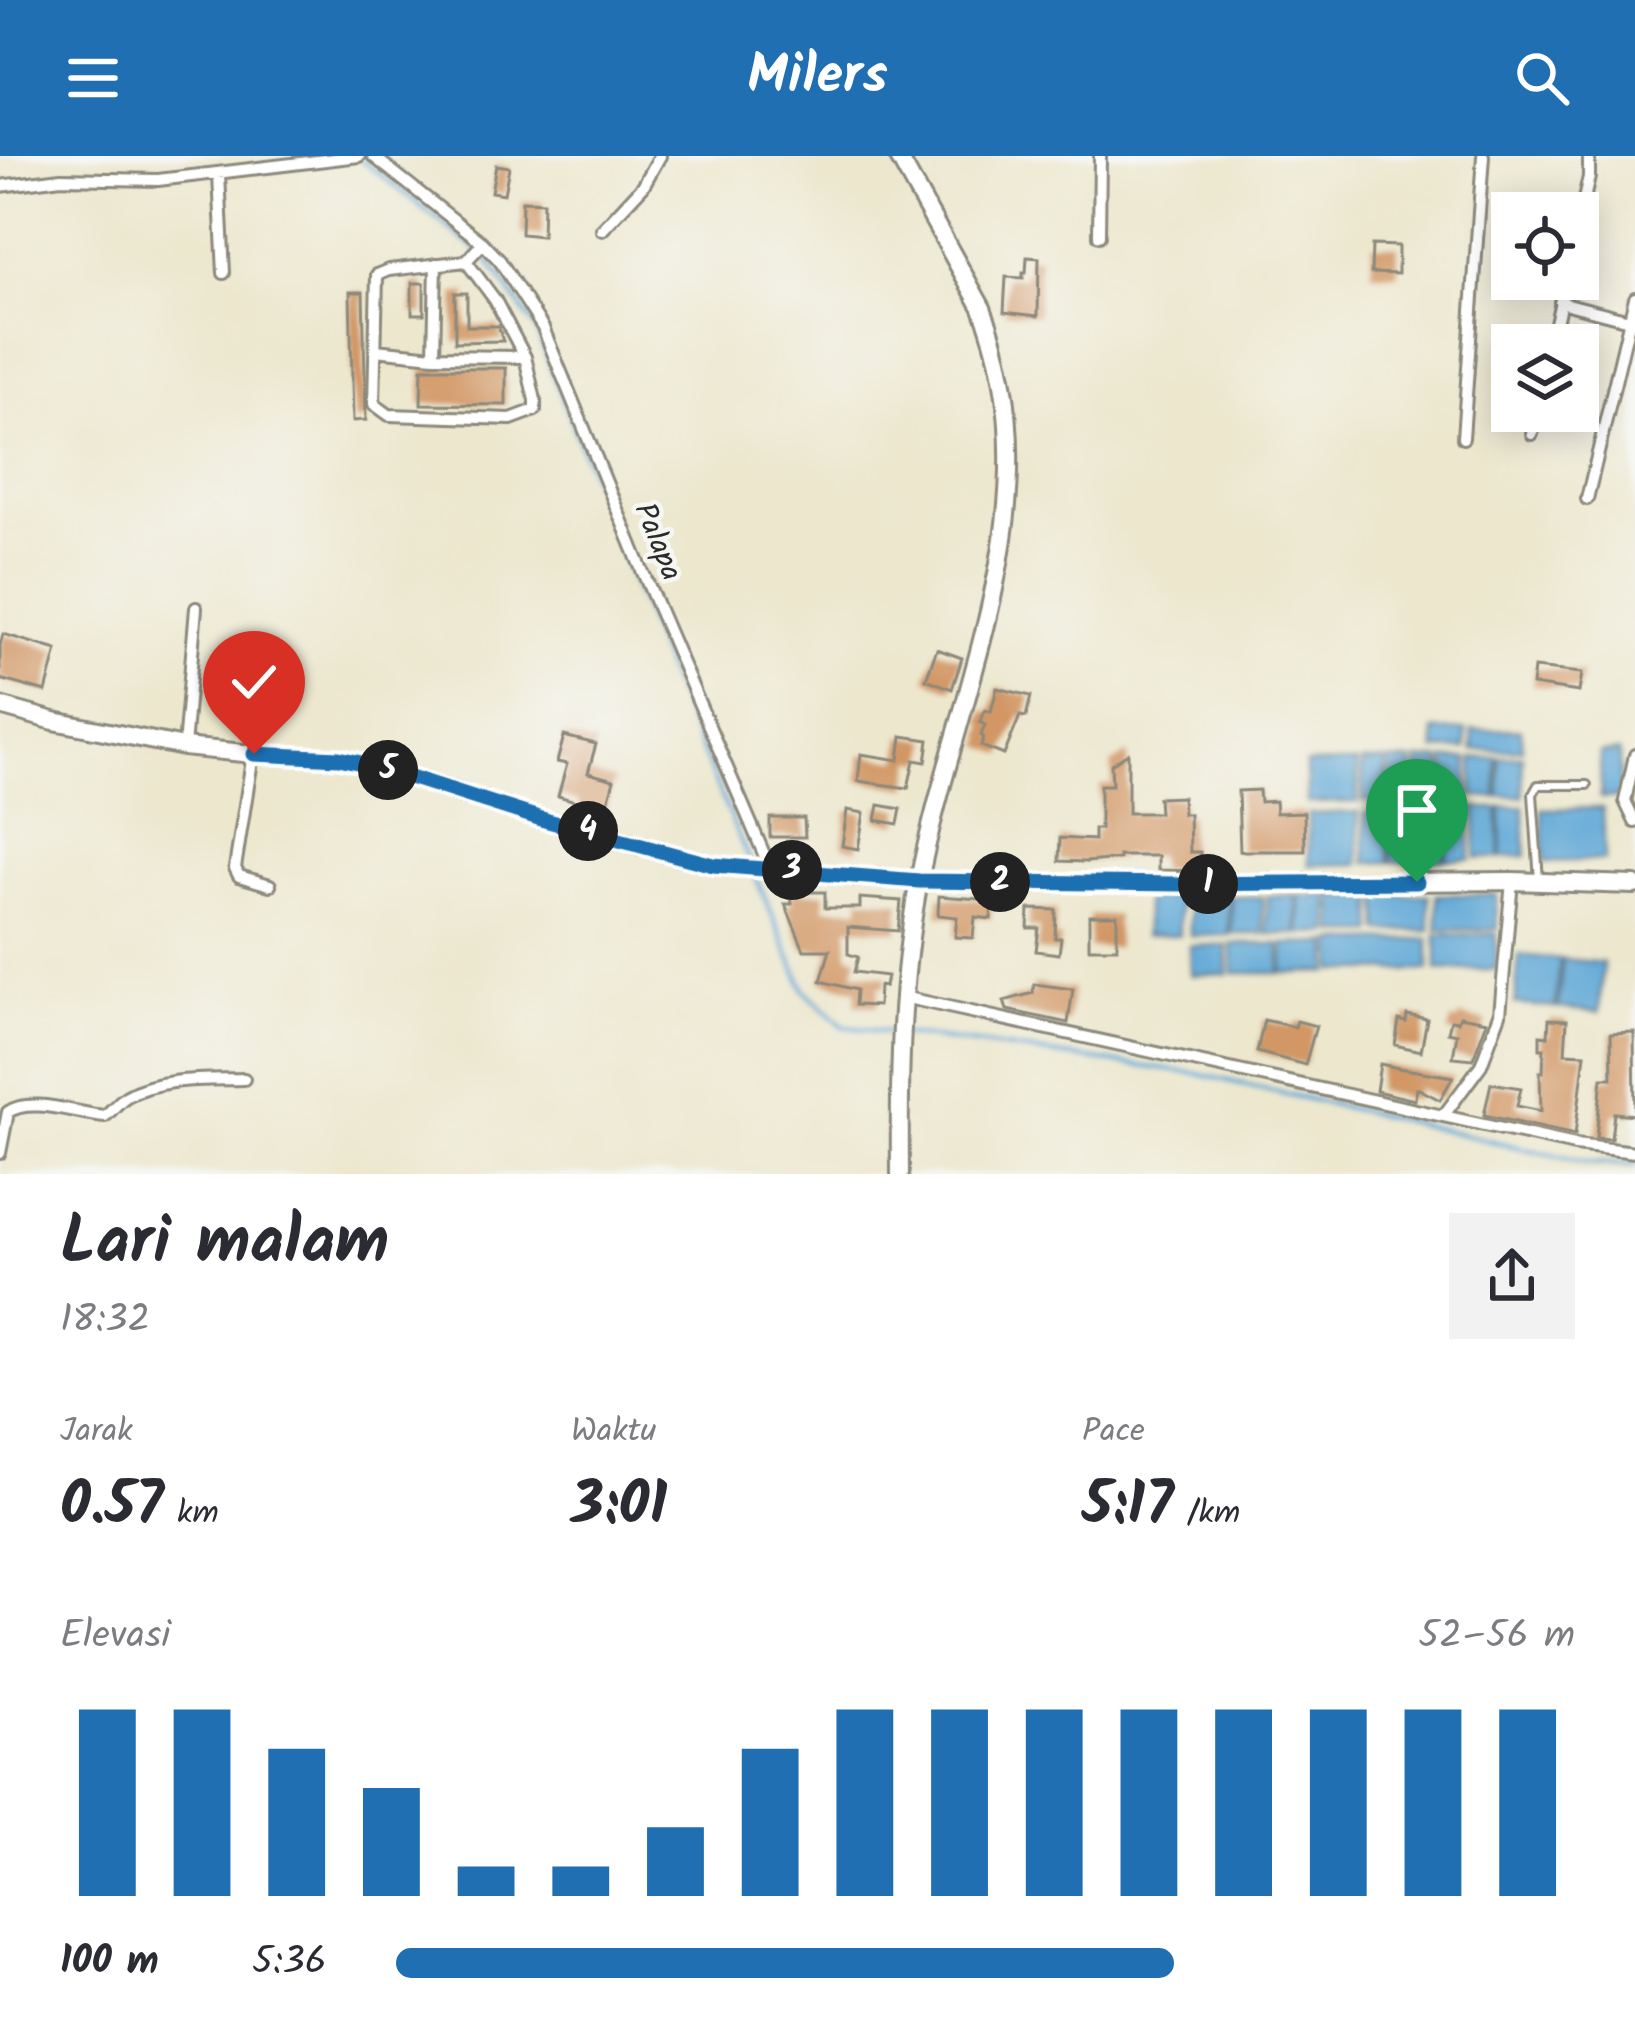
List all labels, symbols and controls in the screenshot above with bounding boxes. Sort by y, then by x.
text: Milers [747,35,888,121]
icon: menu [60,45,126,111]
icon: search [1509,45,1575,111]
map controls [1491,192,1599,432]
button: locate [1491,192,1599,300]
button: layers [1491,324,1599,432]
street label: Palapa [620,496,694,588]
pin [203,631,305,754]
icon: check [221,649,287,715]
pin: 5 [358,740,418,800]
text: 5 [380,743,396,796]
pin [1366,759,1468,882]
icon: arrive [1384,777,1450,843]
pin: 4 [558,801,618,861]
text: 4 [579,804,597,857]
pin: 3 [762,840,822,900]
text: 3 [783,843,801,896]
pin: 2 [970,852,1030,912]
pin: 1 [1178,854,1238,914]
text: 2 [990,855,1010,908]
text: 1 [1203,857,1213,910]
text: Lari malam [60,1192,389,1297]
button: share [1449,1213,1575,1339]
text: 18:32 [60,1290,150,1352]
text: Jarak [60,1406,133,1459]
text: Waktu [571,1406,656,1459]
text: Pace [1082,1406,1145,1459]
text: 0.57 [60,1459,164,1555]
text: 3:01 [571,1459,667,1555]
text: 5:17 [1082,1459,1174,1555]
text: km [164,1488,219,1541]
text: /km [1174,1488,1240,1541]
text: Elevasi [60,1606,171,1668]
text: 52–56 m [1418,1606,1575,1668]
text: 100 m [60,1932,159,1994]
text: 5:36 [252,1932,327,1994]

